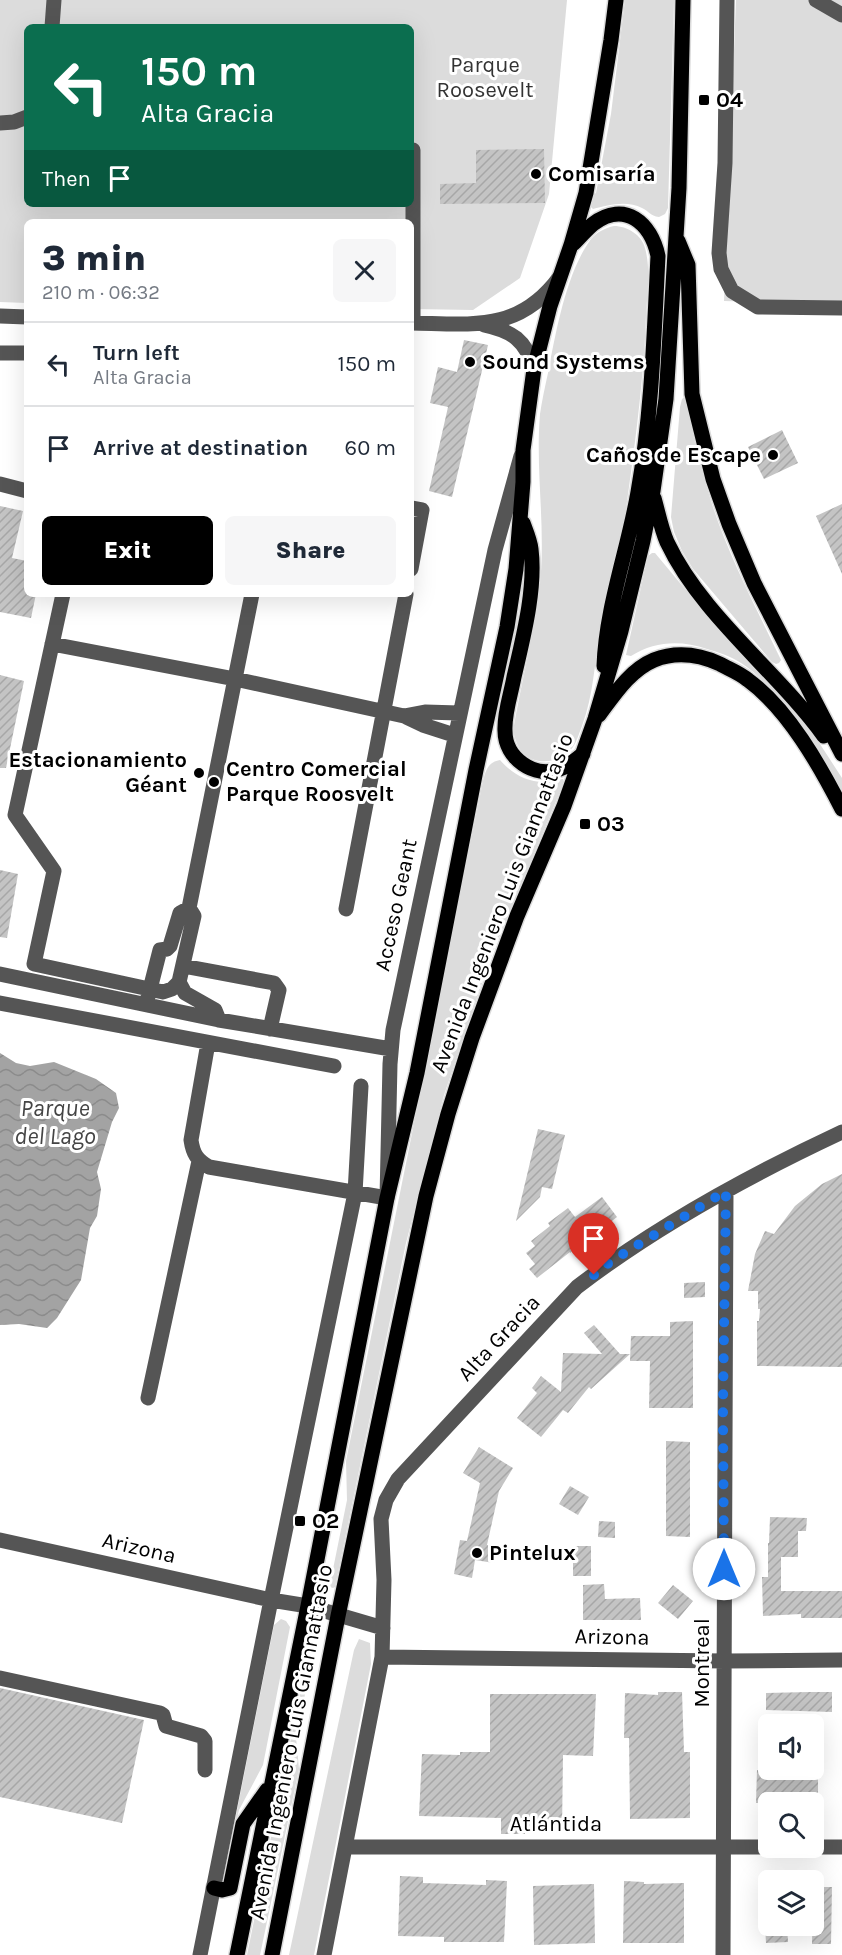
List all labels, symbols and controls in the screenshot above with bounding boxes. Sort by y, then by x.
text: 150 m [141,46,257,96]
icon: left [42,48,120,126]
park label: Parque Roosevelt [436,52,534,103]
place label: 04 [716,87,743,113]
marker: 04 [697,93,711,107]
text: Alta Gracia [141,97,274,129]
place label: Comisaría [548,161,656,187]
icon: arrive [103,162,136,195]
text: Then [42,166,91,192]
marker: Comisaría [529,167,543,181]
text: 3 min [42,237,146,279]
button: close [333,239,396,302]
text: 210 m · 06:32 [42,281,160,304]
text: Turn left [93,340,180,366]
icon: left [42,348,75,381]
place label: Sound Systems [482,349,645,375]
text: 150 m [337,351,396,377]
marker: Sound Systems [463,355,477,369]
text: Alta Gracia [93,366,192,389]
icon: arrive [42,432,75,465]
text: Arrive at destination [93,435,308,461]
text: 60 m [345,435,396,461]
place label: Caños de Escape [586,442,761,468]
marker: Caños de Escape [766,448,780,462]
button: Exit [42,516,213,585]
button: Share [225,516,396,585]
street label: Avenida Ingeniero Luis Giannattasio [425,730,579,1076]
place label: Estacionamiento Géant [8,747,187,798]
place label: Centro Comercial Parque Roosvelt [226,756,407,807]
marker: Estacionamiento Géant [192,766,206,780]
marker: Centro Comercial Parque Roosvelt [207,775,221,789]
place label: 03 [597,811,625,837]
marker: 03 [578,817,592,831]
street label: Acceso Geant [369,836,423,974]
water label: Parque del Lago [14,1094,96,1150]
pin [568,1213,619,1275]
icon: arrive [577,1222,610,1255]
street label: Alta Gracia [452,1289,546,1387]
place label: 02 [312,1508,339,1534]
marker: 02 [293,1514,307,1528]
street label: Arizona [100,1527,178,1569]
position arrow [692,1537,756,1601]
place label: Pintelux [489,1540,576,1566]
marker: Pintelux [470,1546,484,1560]
street label: Avenida Ingeniero Luis Giannattasio [244,1562,338,1922]
street label: Montreal [689,1618,715,1708]
street label: Arizona [574,1623,650,1651]
map controls [758,1714,824,1936]
button: sound [758,1714,824,1780]
button: search [758,1792,824,1858]
street label: Atlántida [510,1811,602,1837]
button: layers [758,1870,824,1936]

